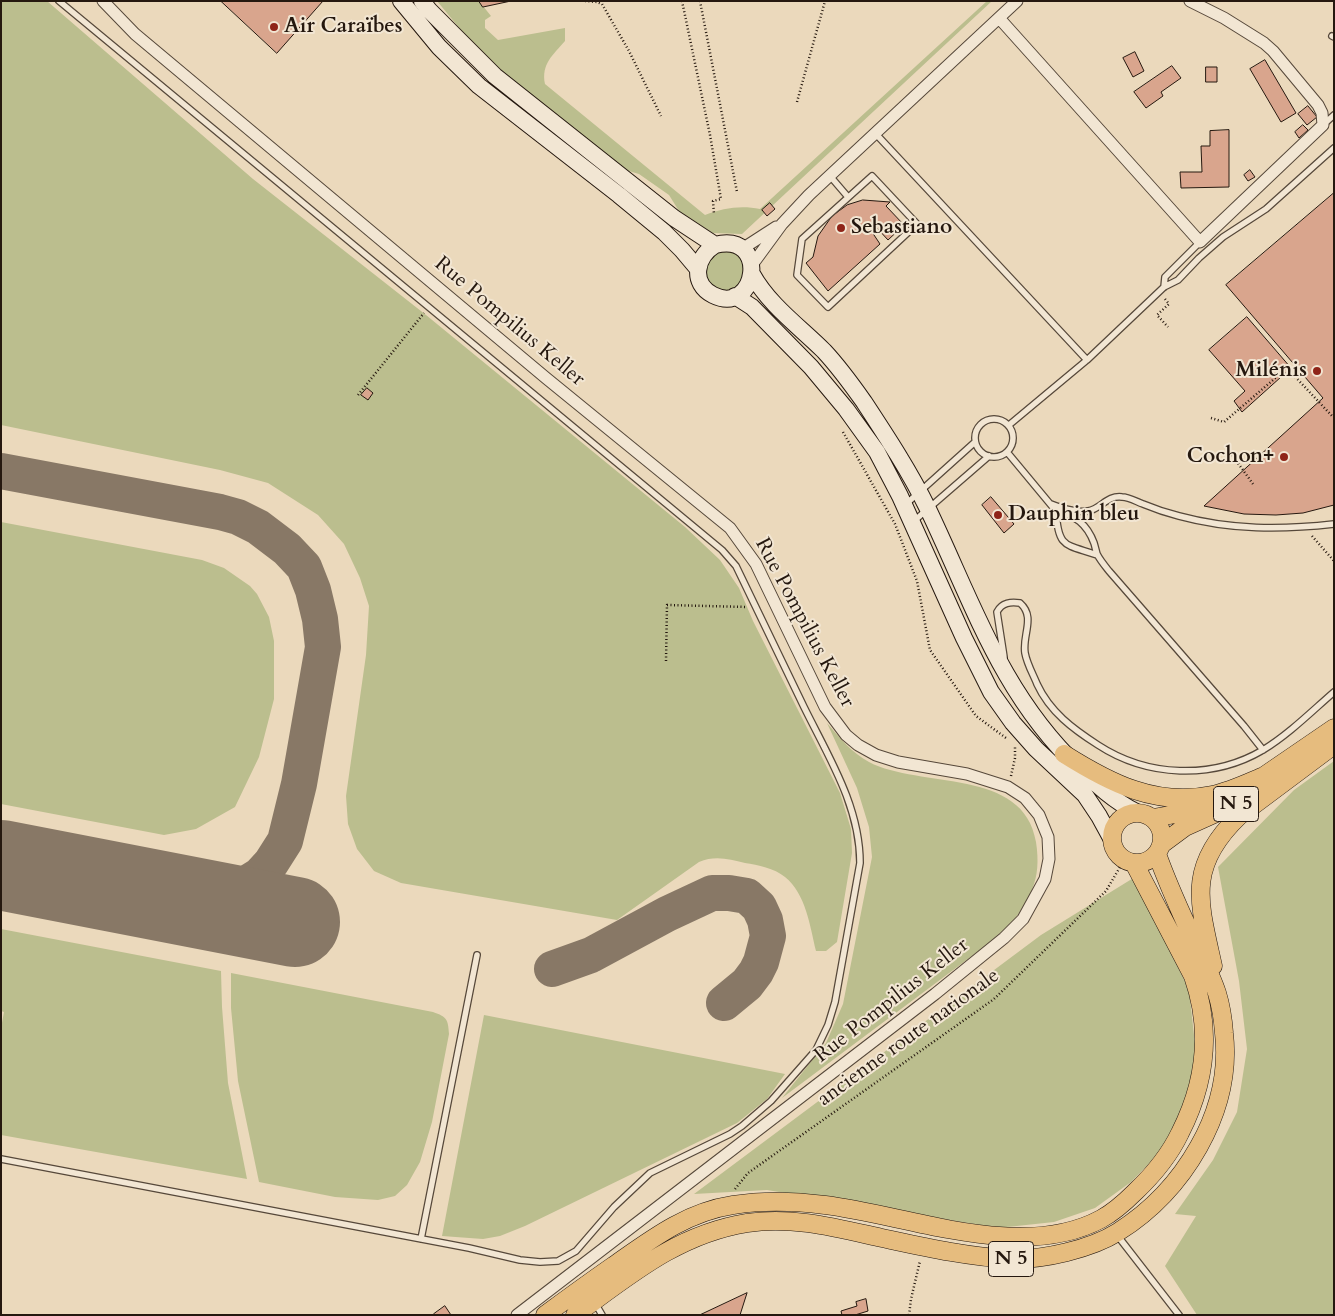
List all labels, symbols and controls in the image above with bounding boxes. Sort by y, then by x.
place label: Air Caraïbes [284,14,402,40]
marker: Air Caraïbes [268,21,280,33]
place label: Sebastiano [851,215,952,241]
marker: Sebastiano [835,222,847,234]
street label: Rue Pompilius Keller [429,252,589,392]
place label: Milénis [1235,358,1307,384]
marker: Milénis [1311,365,1323,377]
place label: Cochon+ [1187,444,1274,470]
marker: Cochon+ [1278,451,1290,463]
place label: Dauphin bleu [1008,502,1140,528]
marker: Dauphin bleu [992,509,1004,521]
street label: Rue Pompilius Keller [749,534,859,712]
road number: N 5 [1214,786,1258,822]
street label: Rue Pompilius Keller [810,933,974,1069]
street label: ancienne route nationale [813,964,1005,1112]
road number: N 5 [988,1242,1034,1276]

